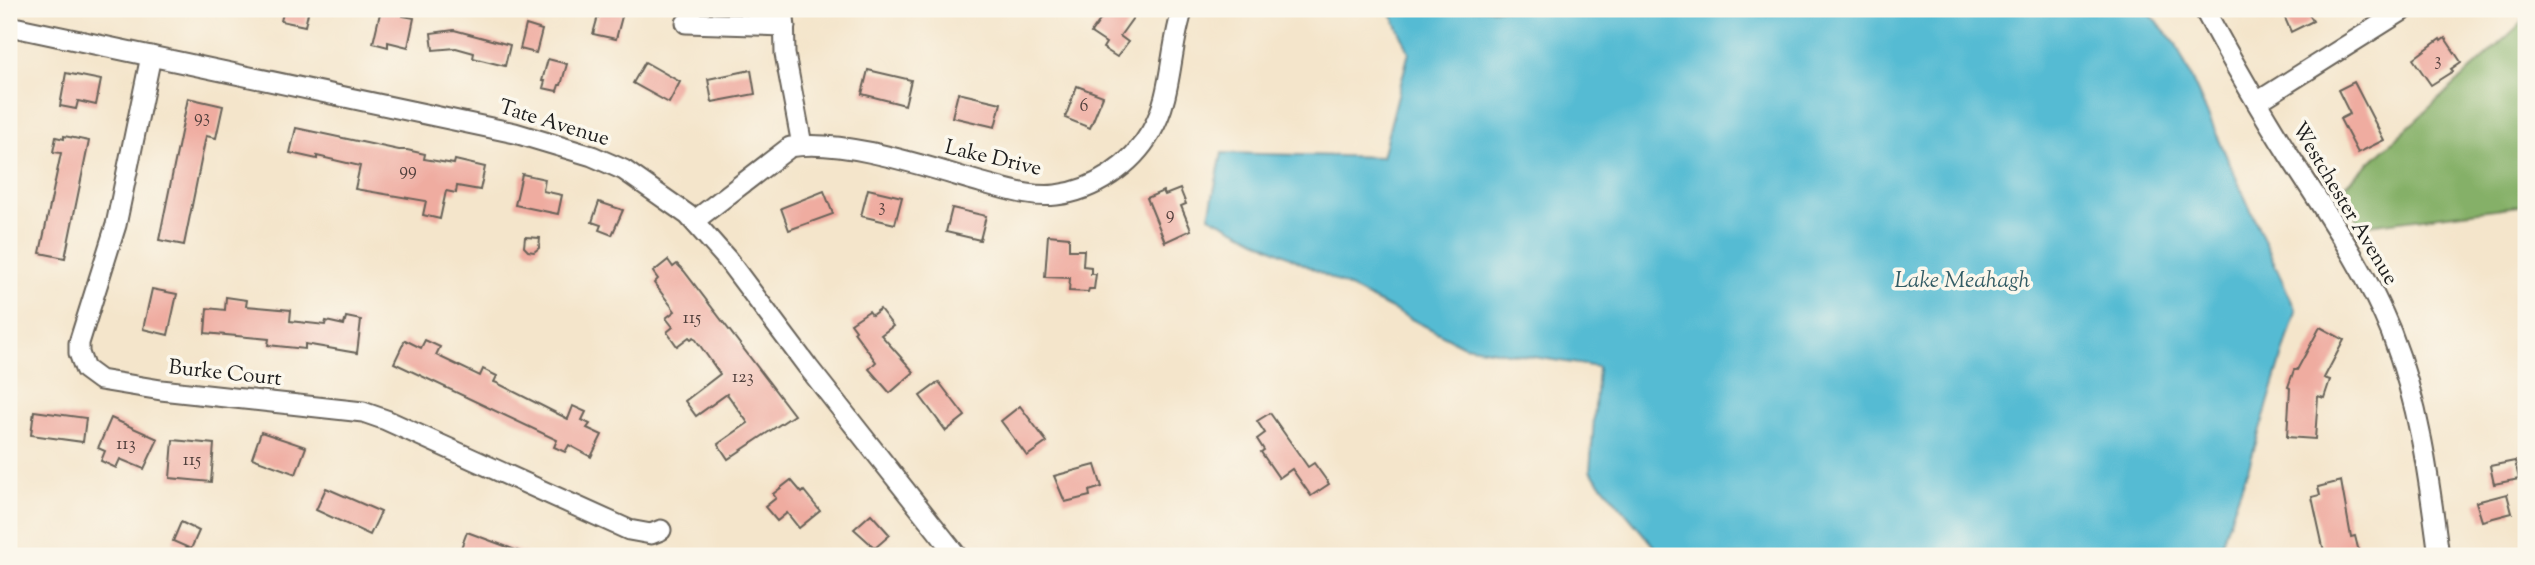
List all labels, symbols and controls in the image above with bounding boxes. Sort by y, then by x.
house number: 3 [2434,48,2442,74]
street label: Tate Avenue [495,93,613,155]
house number: 6 [1080,94,1089,120]
house number: 93 [194,105,210,131]
street label: Westchester Avenue [2283,117,2405,291]
street label: Lake Drive [942,133,1044,185]
house number: 99 [399,158,417,184]
house number: 3 [878,194,886,220]
house number: 9 [1166,202,1175,228]
water label: Lake Meahagh [1894,265,2030,298]
house number: 115 [683,306,701,332]
street label: Burke Court [167,353,283,395]
house number: 123 [732,365,754,391]
house number: 113 [116,432,136,458]
house number: 115 [183,448,201,474]

